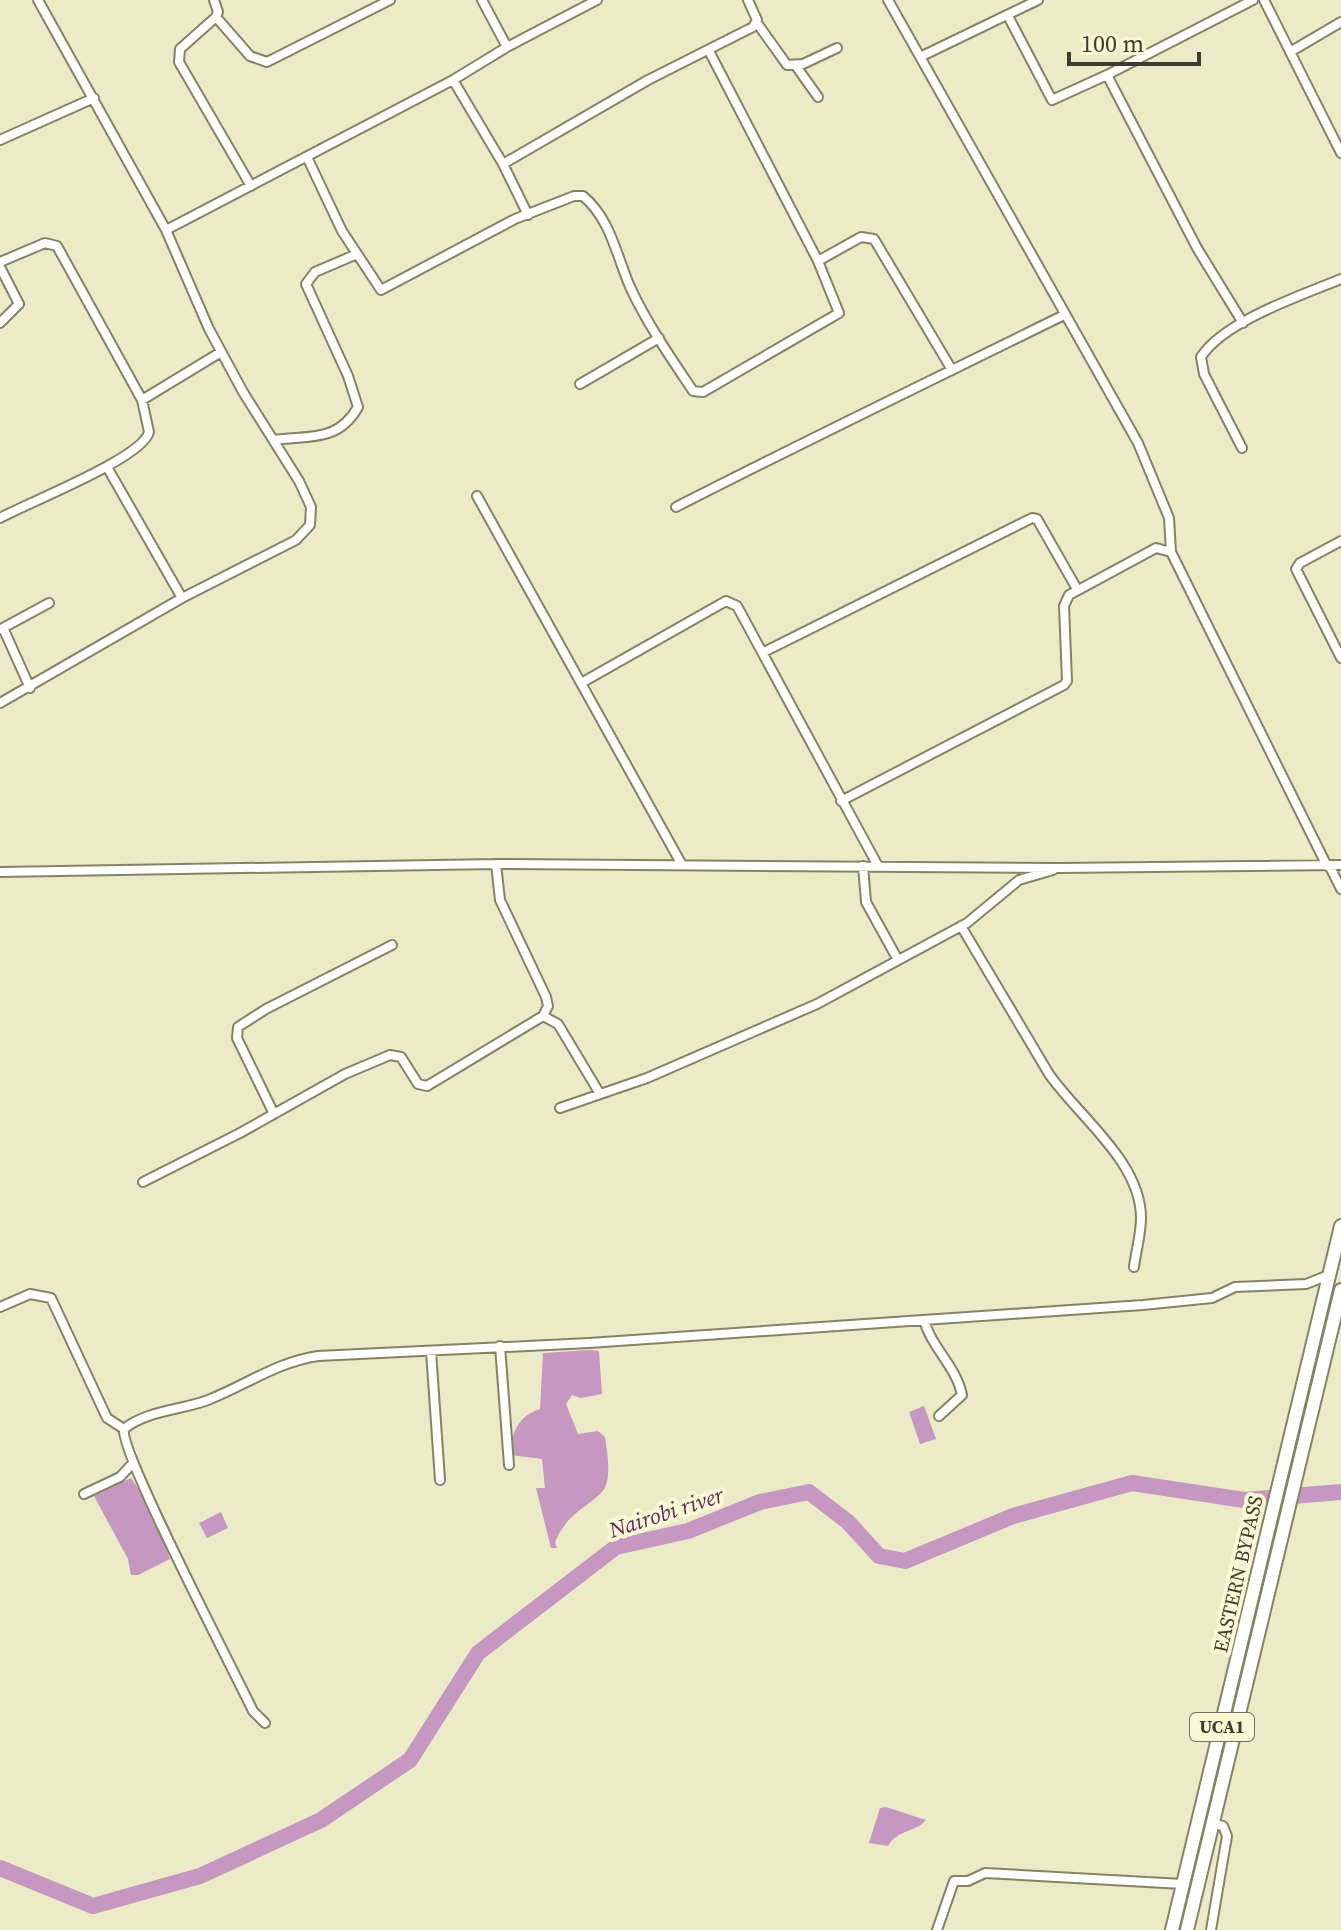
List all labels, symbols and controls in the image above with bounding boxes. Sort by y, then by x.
scale bar [1069,16,1199,66]
text: 100 m [1081,27,1144,60]
water label: Nairobi river [604,1479,728,1545]
street label: EASTERN BYPASS [1206,1493,1270,1655]
road number: UCA1 [1190,1713,1254,1741]

